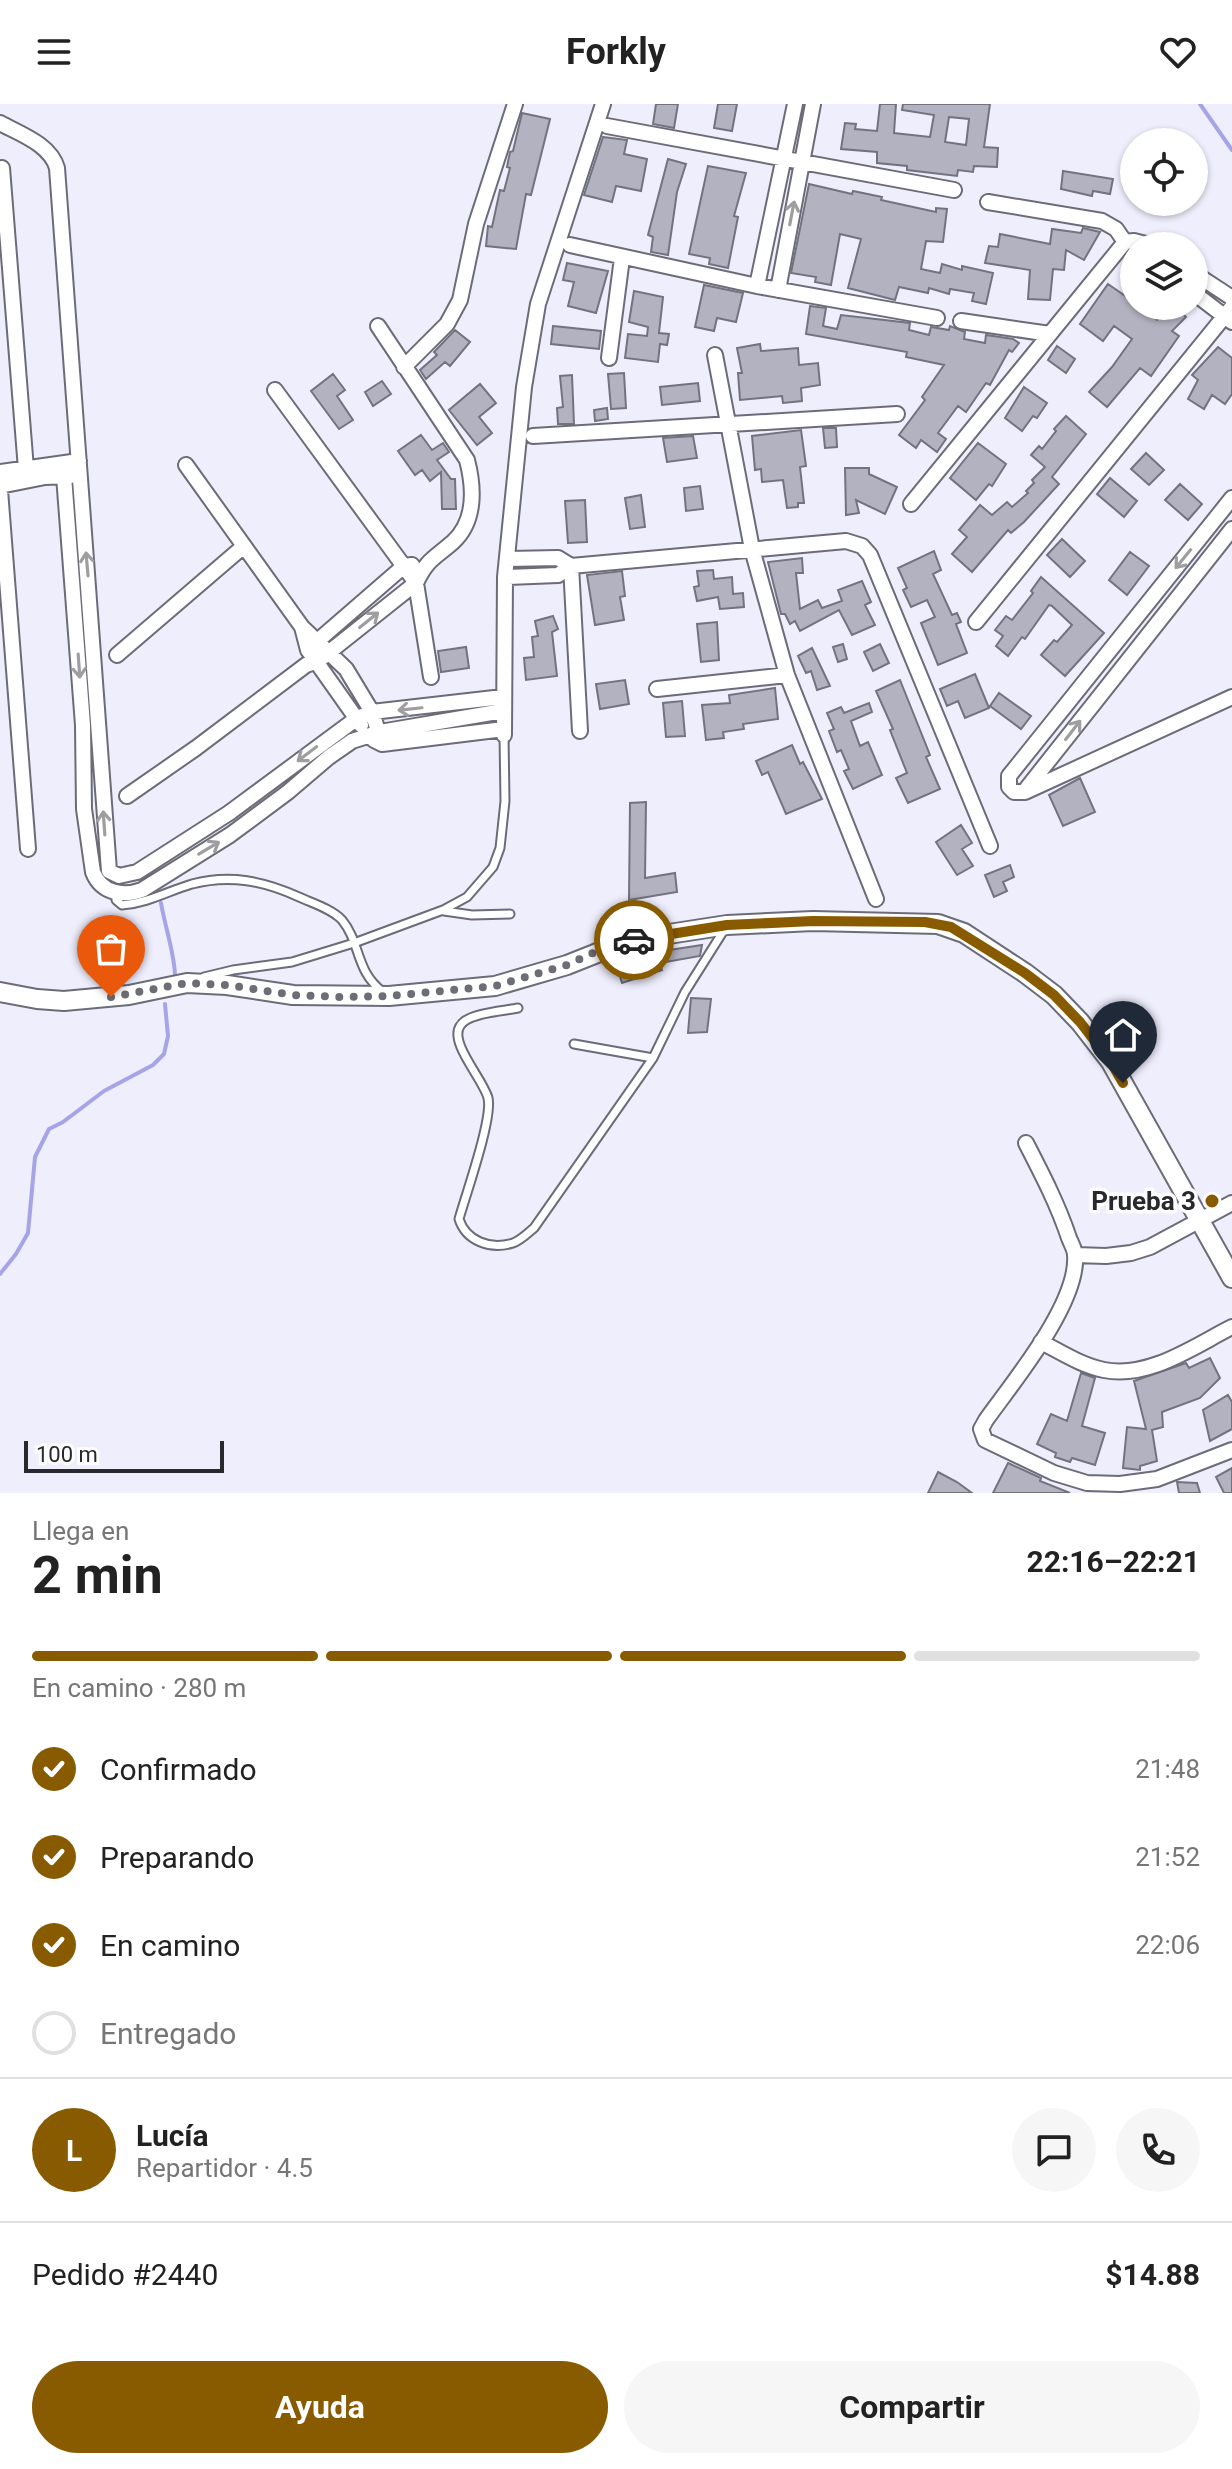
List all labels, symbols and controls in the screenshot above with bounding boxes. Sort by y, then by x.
icon: menu [32,30,76,74]
icon: heart [1156,30,1200,74]
text: Forkly [566,31,666,73]
map controls [1120,128,1208,320]
button: locate [1120,128,1208,216]
one-way arrow [786,201,801,226]
button: layers [1120,232,1208,320]
one-way arrow [1174,548,1192,569]
one-way arrow [79,551,94,578]
one-way arrow [358,612,379,629]
one-way arrow [72,652,87,679]
one-way arrow [397,701,424,716]
one-way arrow [1064,720,1082,741]
one-way arrow [296,746,318,762]
one-way arrow [96,810,111,837]
one-way arrow [197,840,220,856]
courier [594,900,674,980]
pin [77,915,145,997]
icon: car [612,918,656,962]
icon: bag [89,927,133,971]
pin [1089,1001,1157,1083]
icon: home [1101,1013,1145,1057]
place label: Prueba 3 [1091,1186,1196,1216]
marker: Prueba 3 [1203,1192,1221,1210]
scale bar [24,1437,224,1473]
text: 100 m [36,1442,98,1467]
text: Llega en [32,1516,129,1546]
text: 22:16–22:21 [1026,1544,1200,1579]
text: 2 min [32,1545,163,1606]
text: En camino · 280 m [32,1673,246,1703]
icon: check [32,1747,76,1791]
text: Confirmado [100,1752,257,1787]
text: 21:48 [1135,1754,1200,1784]
icon: check [32,1835,76,1879]
text: Preparando [100,1840,254,1875]
text: 21:52 [1135,1842,1200,1872]
icon: check [32,1923,76,1967]
text: En camino [100,1928,240,1963]
text: 22:06 [1135,1930,1200,1960]
text: Entregado [100,2016,236,2051]
button: chat [1012,2108,1096,2192]
button: phone [1116,2108,1200,2192]
text: Lucía [136,2118,209,2153]
text: L [66,2133,82,2168]
text: Repartidor · 4.5 [136,2153,313,2183]
text: Pedido #2440 [32,2257,218,2292]
text: $14.88 [1105,2257,1200,2292]
button: Ayuda [32,2361,608,2453]
button: Compartir [624,2361,1200,2453]

